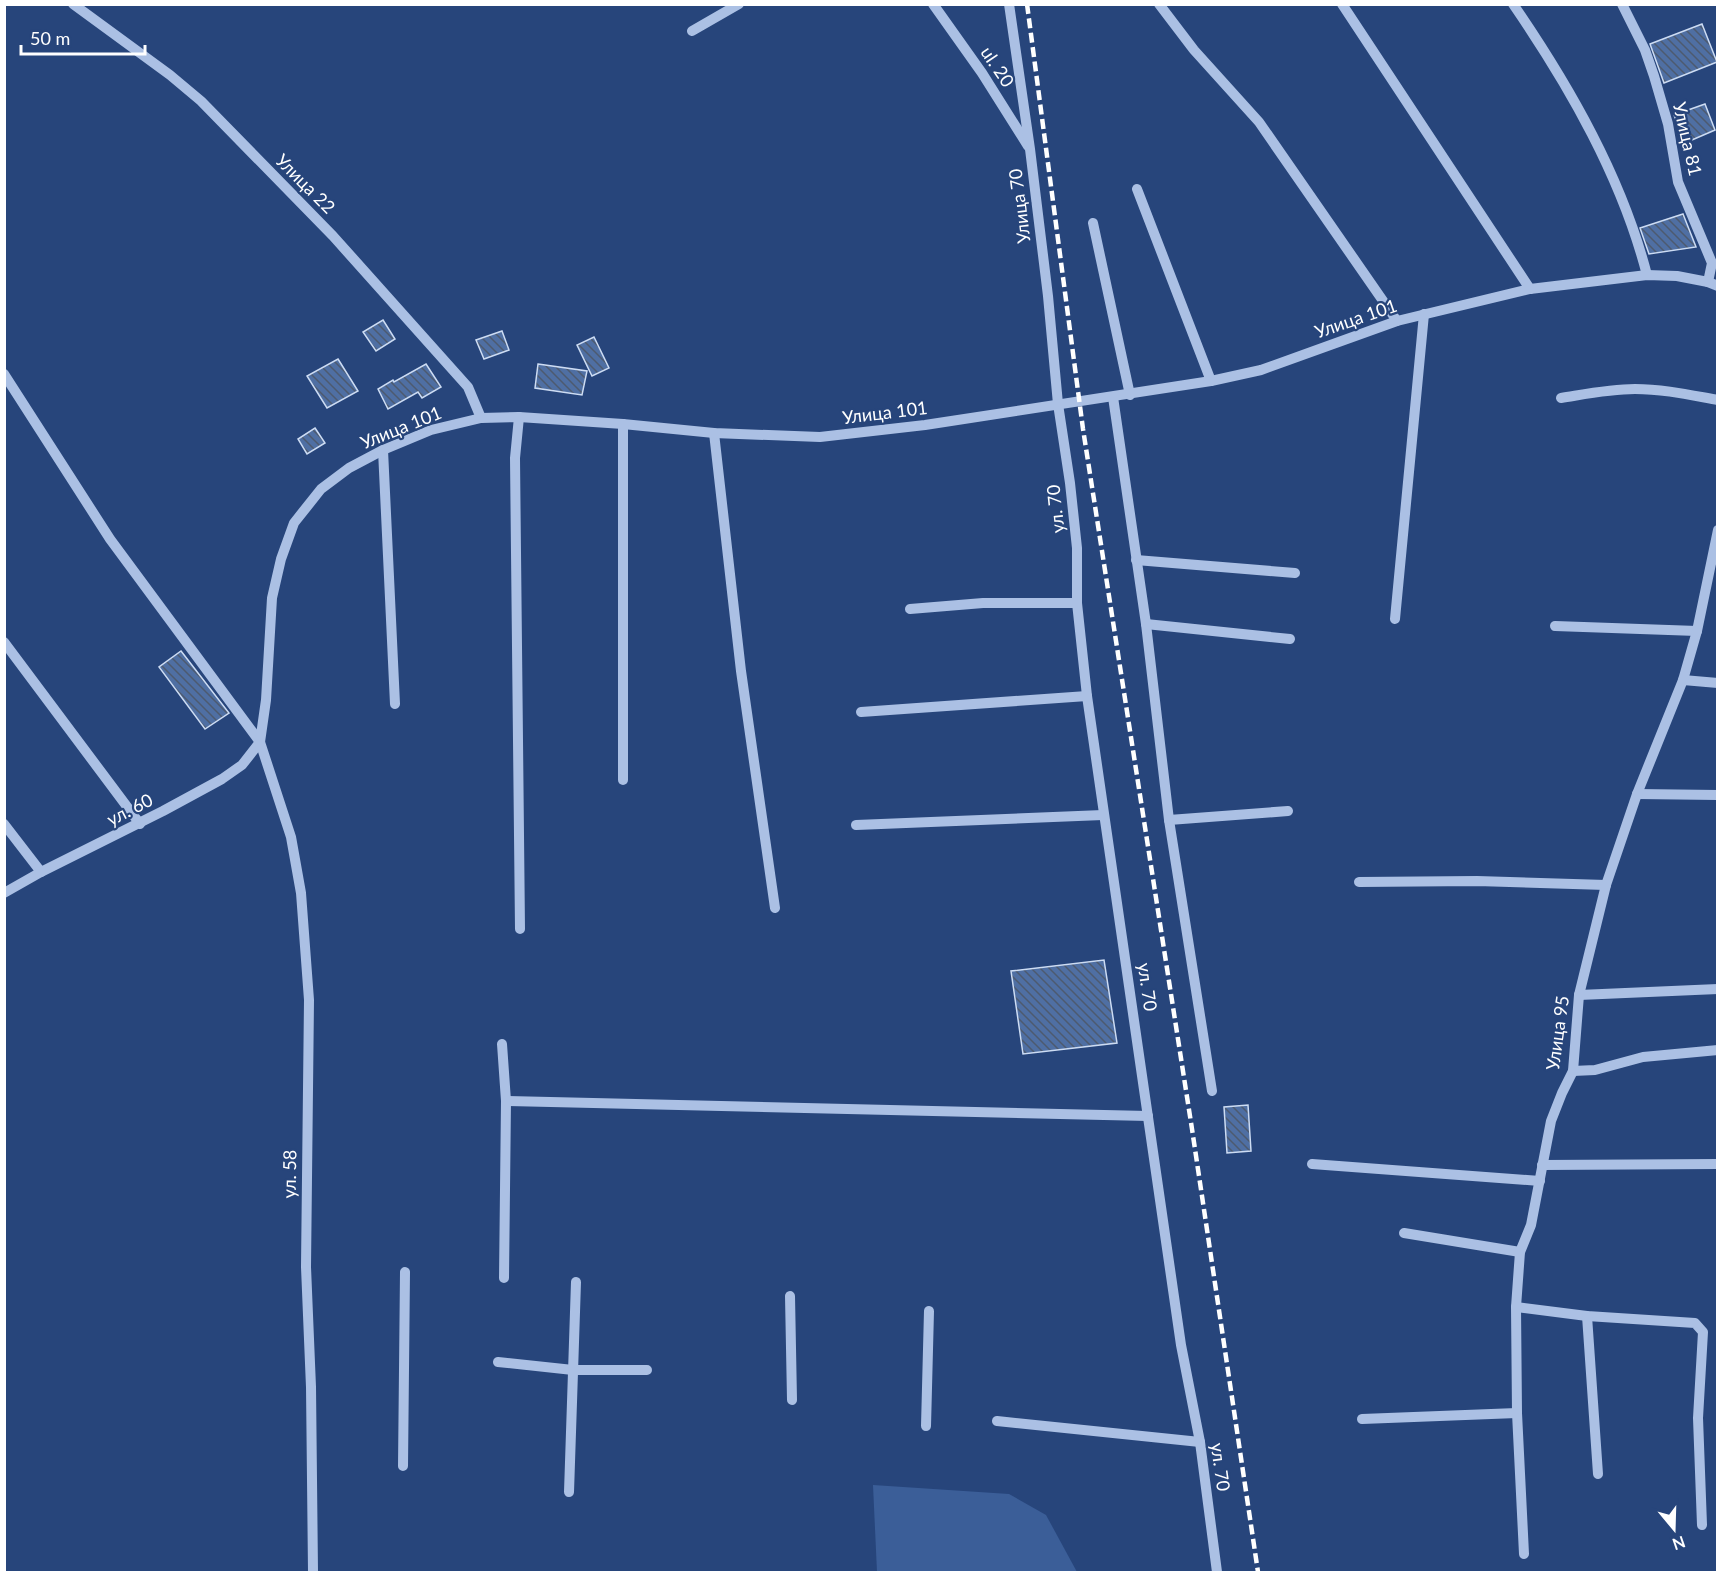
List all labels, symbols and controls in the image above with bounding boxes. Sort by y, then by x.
scale bar [21,18,146,56]
text: 50 m [30,27,70,49]
street label: ul. 20 [976,42,1019,91]
street label: Улица 81 [1669,100,1707,178]
street label: Улица 22 [271,149,340,218]
street label: Улица 70 [1004,168,1034,245]
street label: Улица 101 [1312,294,1400,342]
street label: Улица 101 [841,396,929,428]
street label: Улица 101 [357,401,444,453]
street label: ул. 70 [1042,484,1068,534]
street label: ул. 60 [103,788,156,830]
street label: ул. 70 [1134,961,1162,1013]
street label: Улица 95 [1541,994,1573,1072]
street label: ул. 58 [278,1149,300,1199]
street label: ул. 70 [1207,1441,1235,1493]
north arrow [1644,1499,1704,1559]
text: N [1670,1533,1688,1555]

